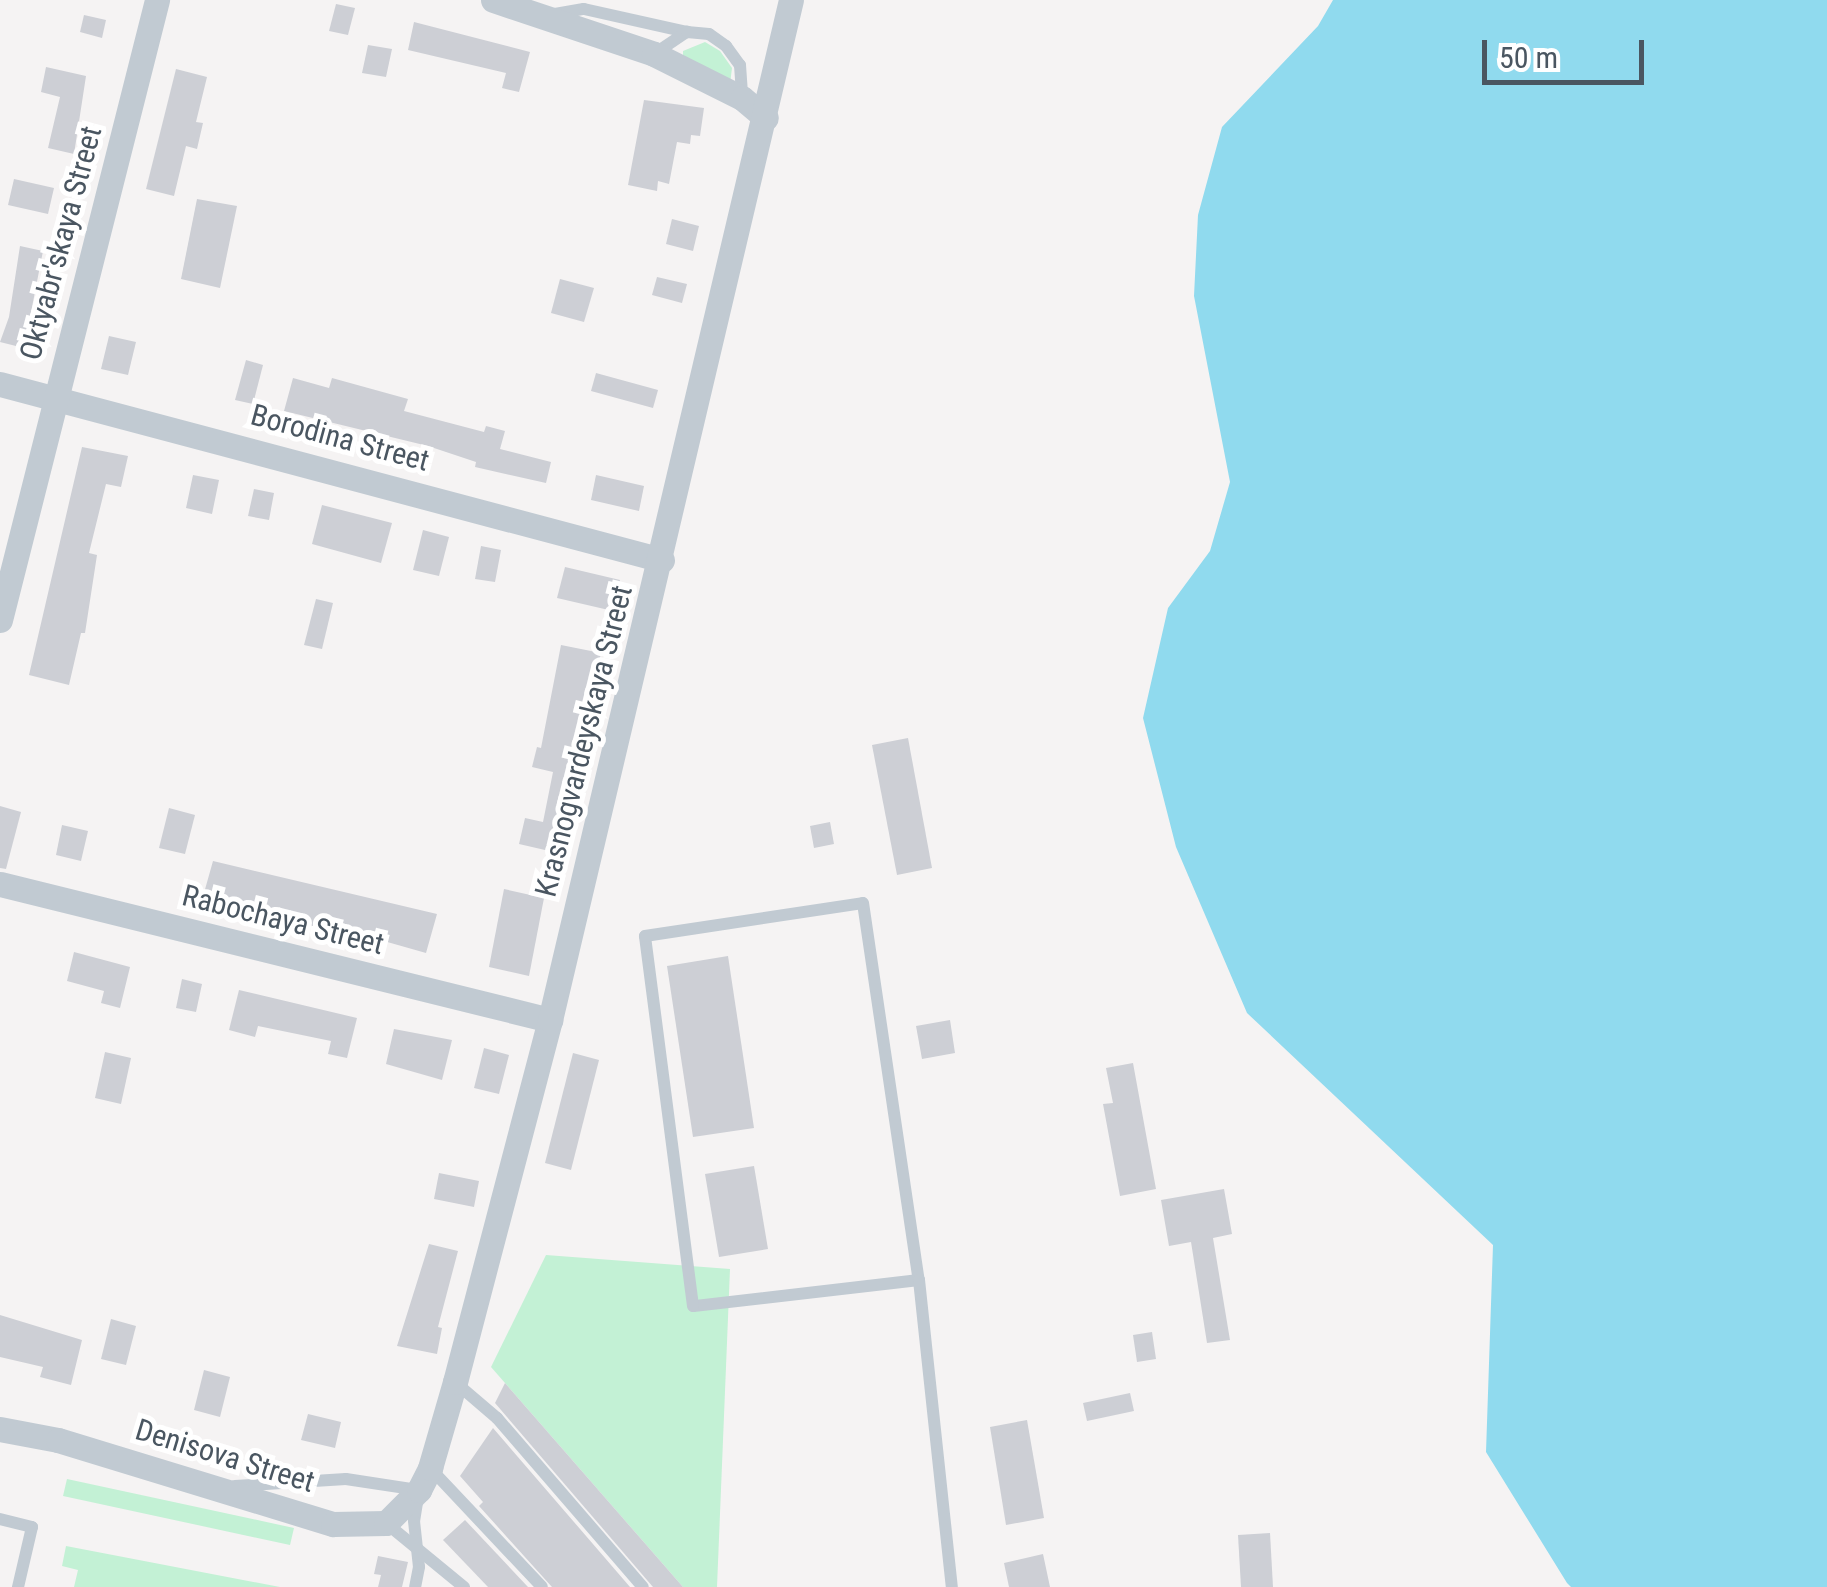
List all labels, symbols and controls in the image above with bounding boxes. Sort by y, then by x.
scale bar [1487,20,1650,82]
text: 50 m [1499,40,1558,75]
street label: Oktyabr'skaya Street [12,122,110,364]
street label: Borodina Street [247,397,433,479]
street label: Krasnogvardeyskaya Street [528,582,640,900]
street label: Rabochaya Street [178,878,388,962]
street label: Denisova Street [131,1412,319,1500]

